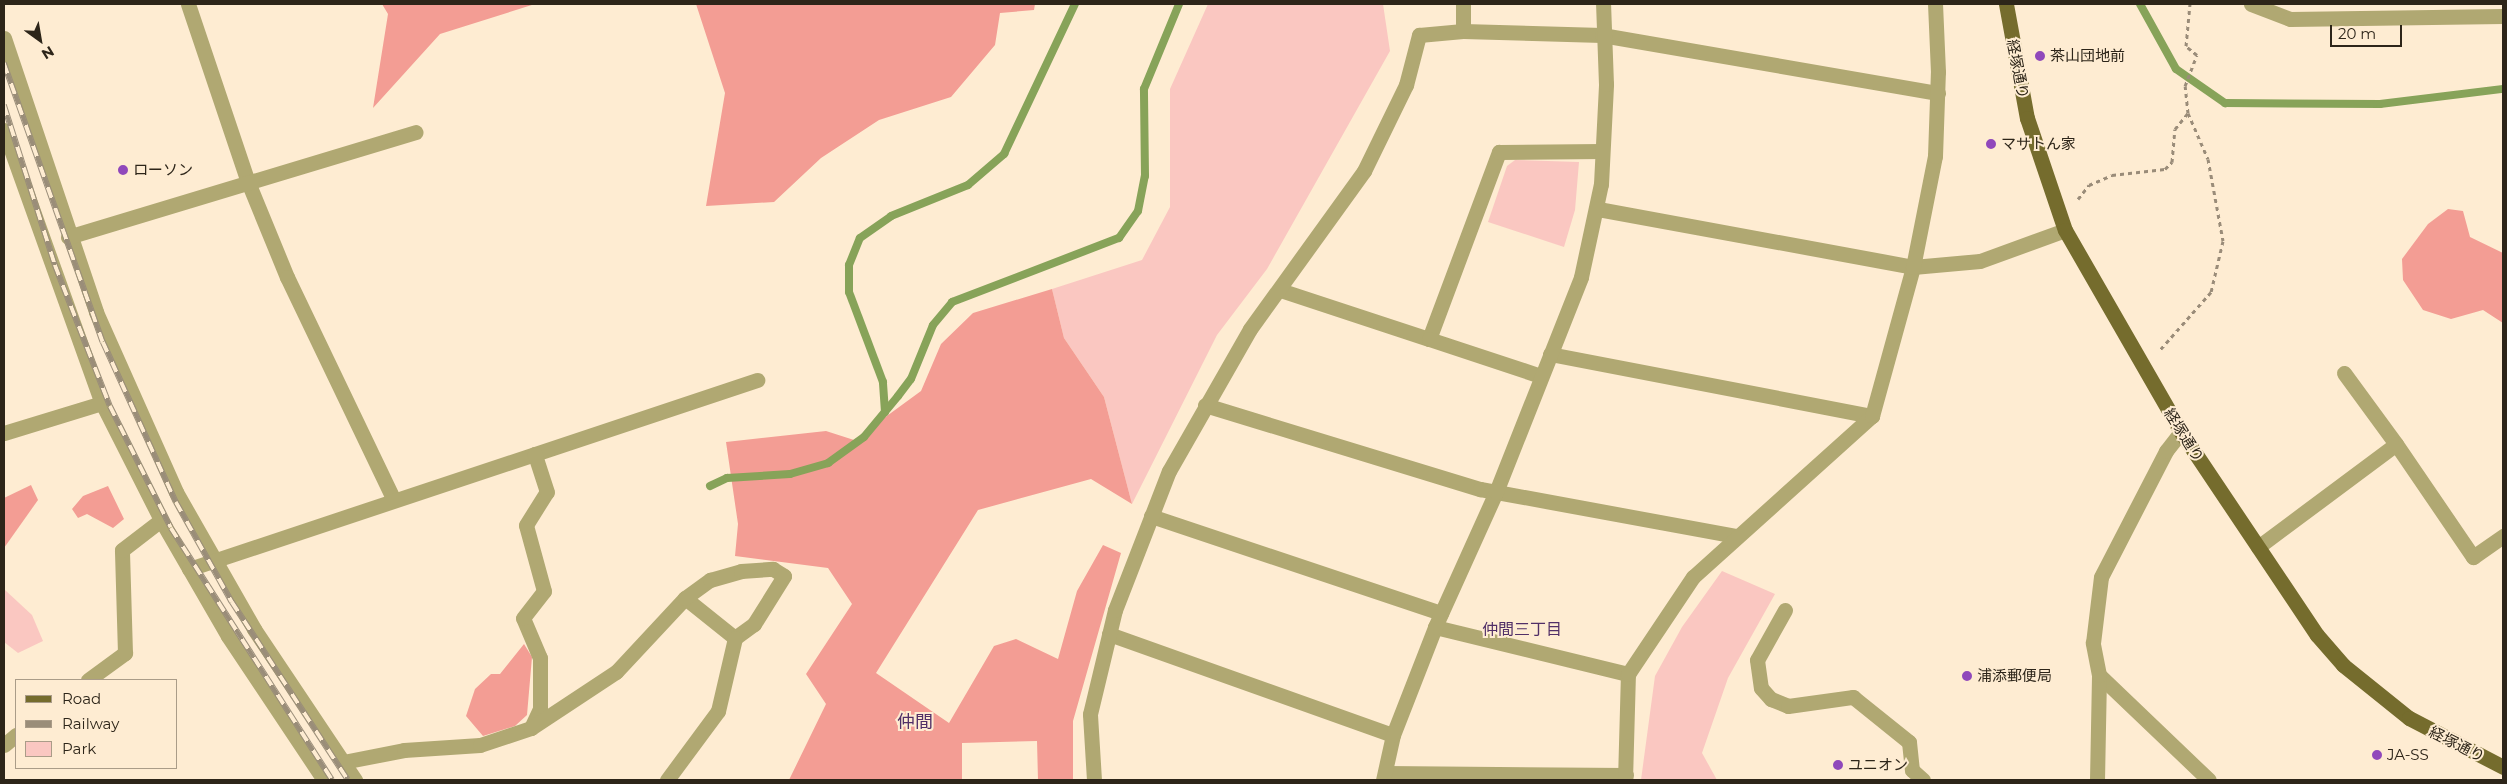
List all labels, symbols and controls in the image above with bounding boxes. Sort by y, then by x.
north arrow [15,15,65,65]
scale bar [2332,15,2404,47]
text: 20 m [2338,24,2376,43]
street label: 経塚通り [2003,38,2033,100]
text: N [38,42,58,63]
place label: 茶山団地前 [2050,47,2125,65]
marker: 茶山団地前 [2034,50,2046,62]
place label: マサトん家 [2001,135,2076,153]
marker: マサトん家 [1985,138,1997,150]
place label: ローソン [133,161,193,179]
marker: ローソン [117,164,129,176]
street label: 経塚通り [2160,405,2208,465]
district label: 仲間三丁目 [1482,620,1562,640]
place label: 浦添郵便局 [1977,667,2052,685]
marker: 浦添郵便局 [1961,670,1973,682]
legend [15,679,178,769]
text: Road [62,689,101,708]
district label: 仲間 [897,711,933,733]
text: Railway [62,714,119,733]
street label: 経塚通り [2426,722,2488,766]
text: Park [62,739,96,758]
place label: JA-SS [2387,746,2429,764]
marker: JA-SS [2371,749,2383,761]
place label: ユニオン [1848,756,1908,774]
marker: ユニオン [1832,759,1844,771]

